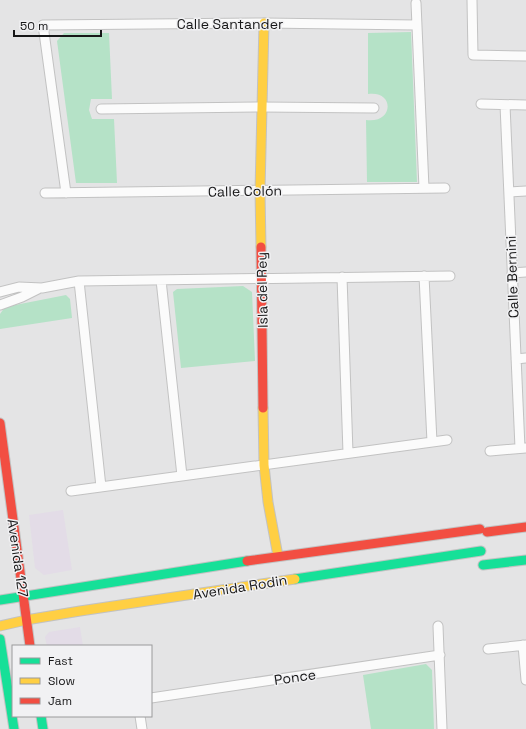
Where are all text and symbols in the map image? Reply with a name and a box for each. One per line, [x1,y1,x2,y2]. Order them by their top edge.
scale bar [14,12,101,38]
street label: Calle Santander [177,15,283,33]
text: 50 m [20,18,48,34]
street label: Calle Colón [208,181,282,201]
street label: Calle Bernini [502,235,522,319]
street label: Isla del Rey [252,252,272,328]
street label: Avenida 127 [4,518,32,598]
street label: Avenida Rodin [192,571,288,603]
legend [12,645,152,717]
text: Fast [48,653,73,669]
street label: Ponce [273,665,317,689]
text: Slow [48,673,75,689]
text: Jam [48,693,72,709]

